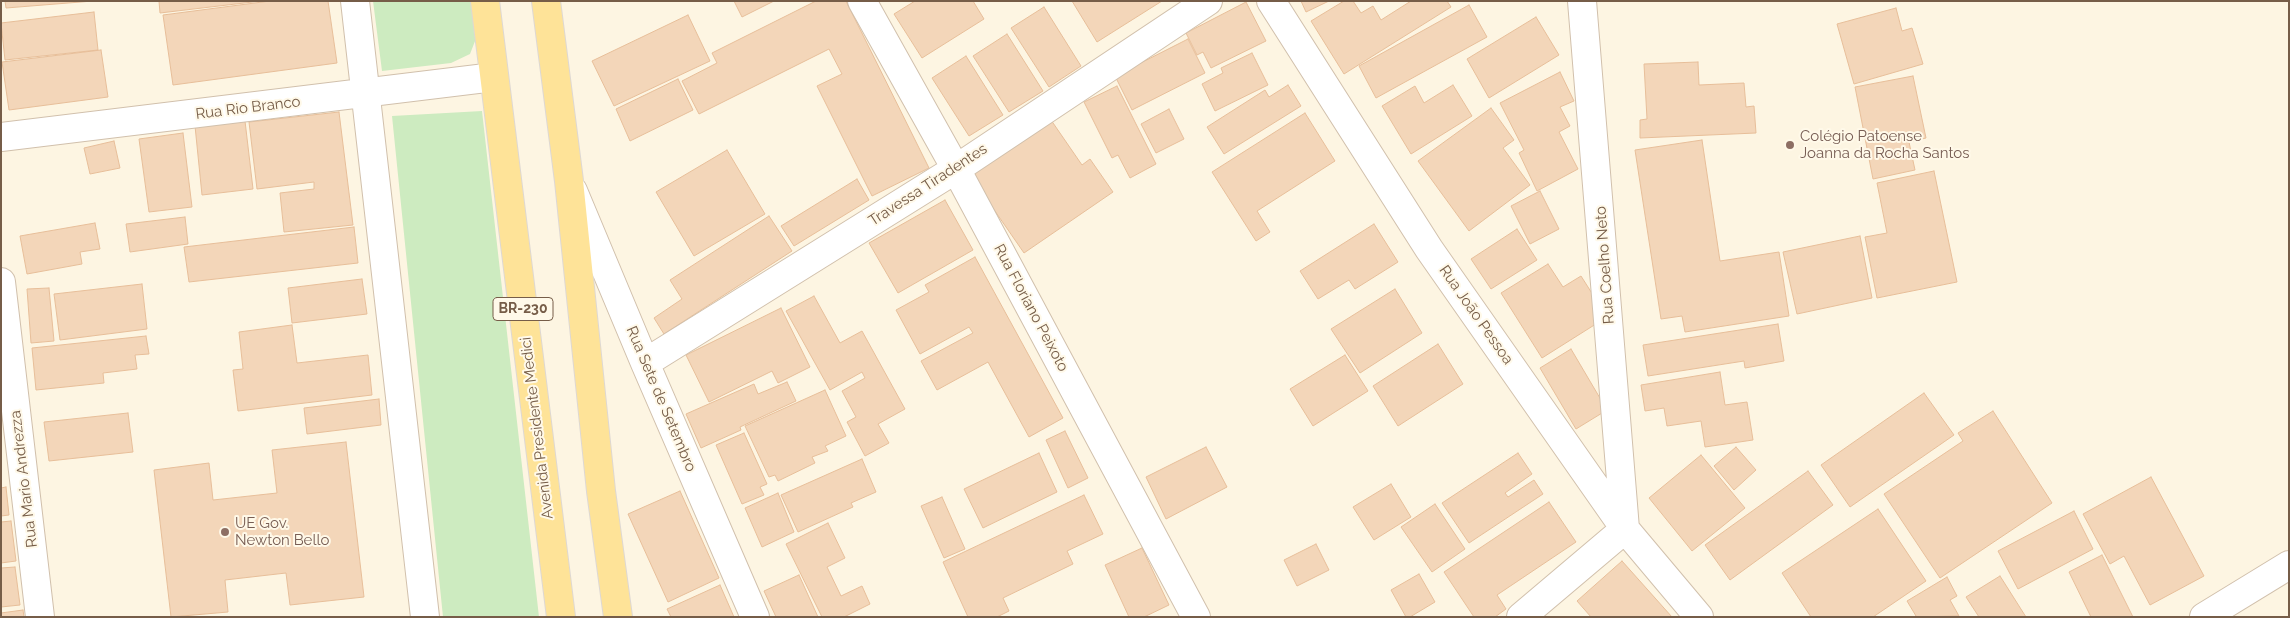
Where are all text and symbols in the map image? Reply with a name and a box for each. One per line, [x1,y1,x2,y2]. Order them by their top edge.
street label: Rua Rio Branco [195,93,301,123]
place label: Colégio Patoense Joanna da Rocha Santos [1800,127,1969,162]
marker: Colégio Patoense Joanna da Rocha Santos [1784,139,1796,151]
street label: Travessa Tiradentes [865,140,991,230]
street label: Rua Coelho Neto [1592,205,1618,325]
street label: Rua Floriano Peixoto [990,241,1072,375]
street label: Rua João Pessoa [1435,262,1517,368]
road number: BR-230 [493,298,553,320]
street label: Rua Sete de Setembro [622,323,700,475]
street label: Avenida Presidente Medici [517,336,557,520]
street label: Rua Mario Andrezza [7,409,41,549]
place label: UE Gov. Newton Bello [235,514,330,549]
marker: UE Gov. Newton Bello [219,526,231,538]

